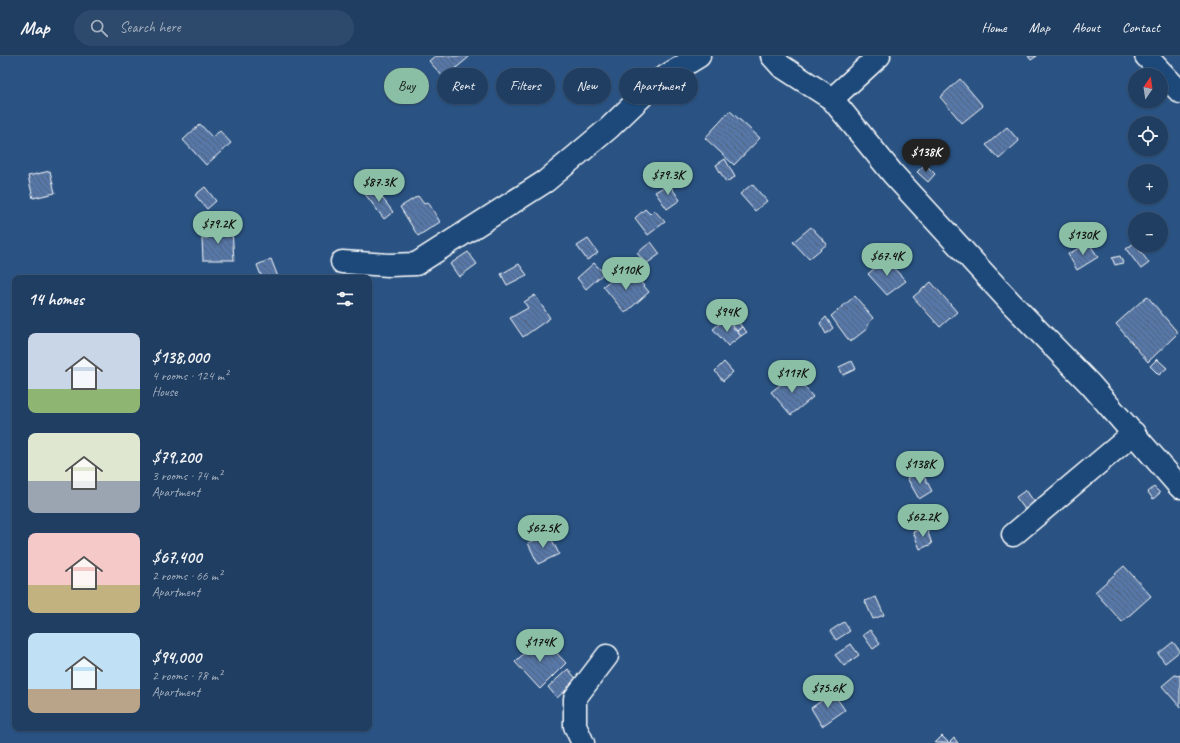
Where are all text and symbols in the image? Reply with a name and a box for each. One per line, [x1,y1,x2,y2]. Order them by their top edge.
search box [74,10,354,46]
text: Map [20,16,50,40]
icon: search [88,17,110,39]
text: Search here [120,18,181,37]
text: Home [981,19,1007,36]
text: Map [1029,19,1050,36]
text: About [1072,19,1100,36]
text: Contact [1122,19,1160,36]
chip: Buy [384,68,429,104]
chip: Rent [437,68,488,104]
chip: Filters [496,68,555,104]
chip: New [563,68,611,104]
chip: Apartment [619,68,698,104]
north arrow [1128,68,1168,108]
map controls [1128,68,1168,252]
button: locate [1128,116,1168,156]
pin: $138K [898,139,954,173]
text: $138K [911,144,941,160]
pin: $79.3K [635,162,701,196]
button: + [1128,164,1168,204]
text: $79.3K [652,167,684,183]
pin: $87.3K [346,169,412,203]
text: $87.3K [363,174,395,190]
pin: $79.2K [185,211,251,245]
button: − [1128,212,1168,252]
text: $79.2K [202,216,234,232]
pin: $130K [1055,222,1111,256]
text: $130K [1068,227,1098,243]
pin: $67.4K [854,243,920,277]
text: $67.4K [871,248,903,264]
pin: $110K [598,257,654,291]
text: $110K [611,262,641,278]
icon: filters [334,288,356,310]
text: 14 homes [28,289,84,310]
pin: $94K [703,299,751,333]
text: $94K [715,304,739,320]
text: $138,000 [152,347,209,368]
icon: home [60,349,108,397]
pin: $117K [764,360,820,394]
text: $117K [777,365,807,381]
text: 4 rooms · 124 m² [152,368,228,384]
text: House [152,384,177,400]
text: $79,200 [152,447,201,468]
icon: home [60,449,108,497]
pin: $138K [892,451,948,485]
text: $138K [905,456,935,472]
text: 3 rooms · 74 m² [152,468,222,484]
text: Apartment [152,484,200,500]
pin: $62.2K [890,504,956,538]
text: $62.2K [907,509,939,525]
pin: $62.5K [510,515,576,549]
text: $62.5K [527,520,559,536]
text: $67,400 [152,547,202,568]
icon: home [60,549,108,597]
text: 2 rooms · 66 m² [152,568,222,584]
text: Apartment [152,584,200,600]
pin: $174K [512,629,568,663]
text: $174K [525,634,555,650]
text: $94,000 [152,647,201,668]
icon: home [60,649,108,697]
text: 2 rooms · 78 m² [152,668,222,684]
pin: $75.6K [795,675,861,709]
text: $75.6K [812,680,844,696]
text: Apartment [152,684,200,700]

